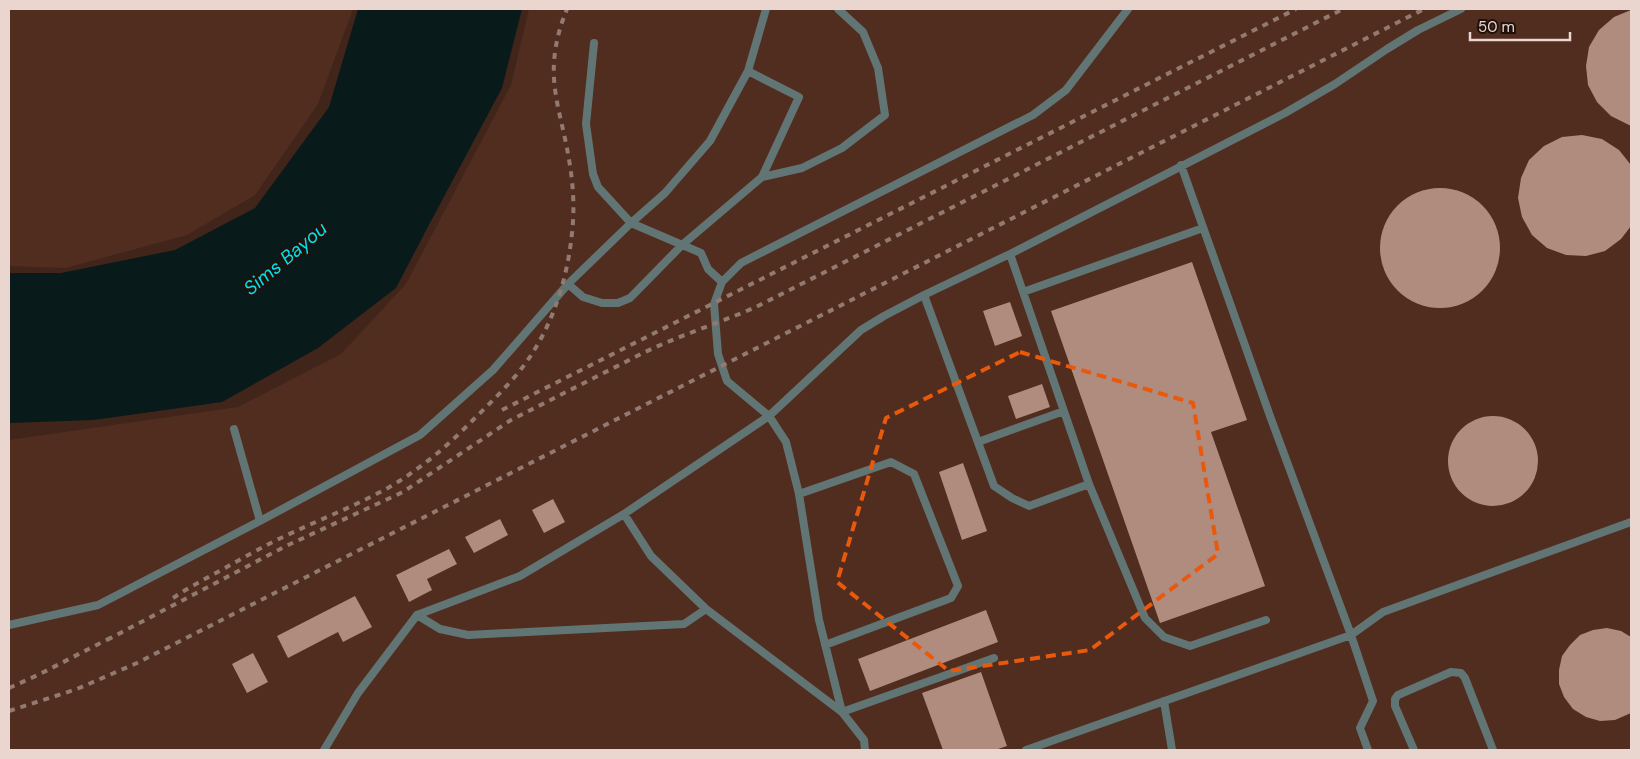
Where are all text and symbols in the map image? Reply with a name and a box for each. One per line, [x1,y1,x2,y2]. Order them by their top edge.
scale bar [1470,10,1570,42]
text: 50 m [1478,17,1515,37]
water label: Sims Bayou [238,216,332,301]

